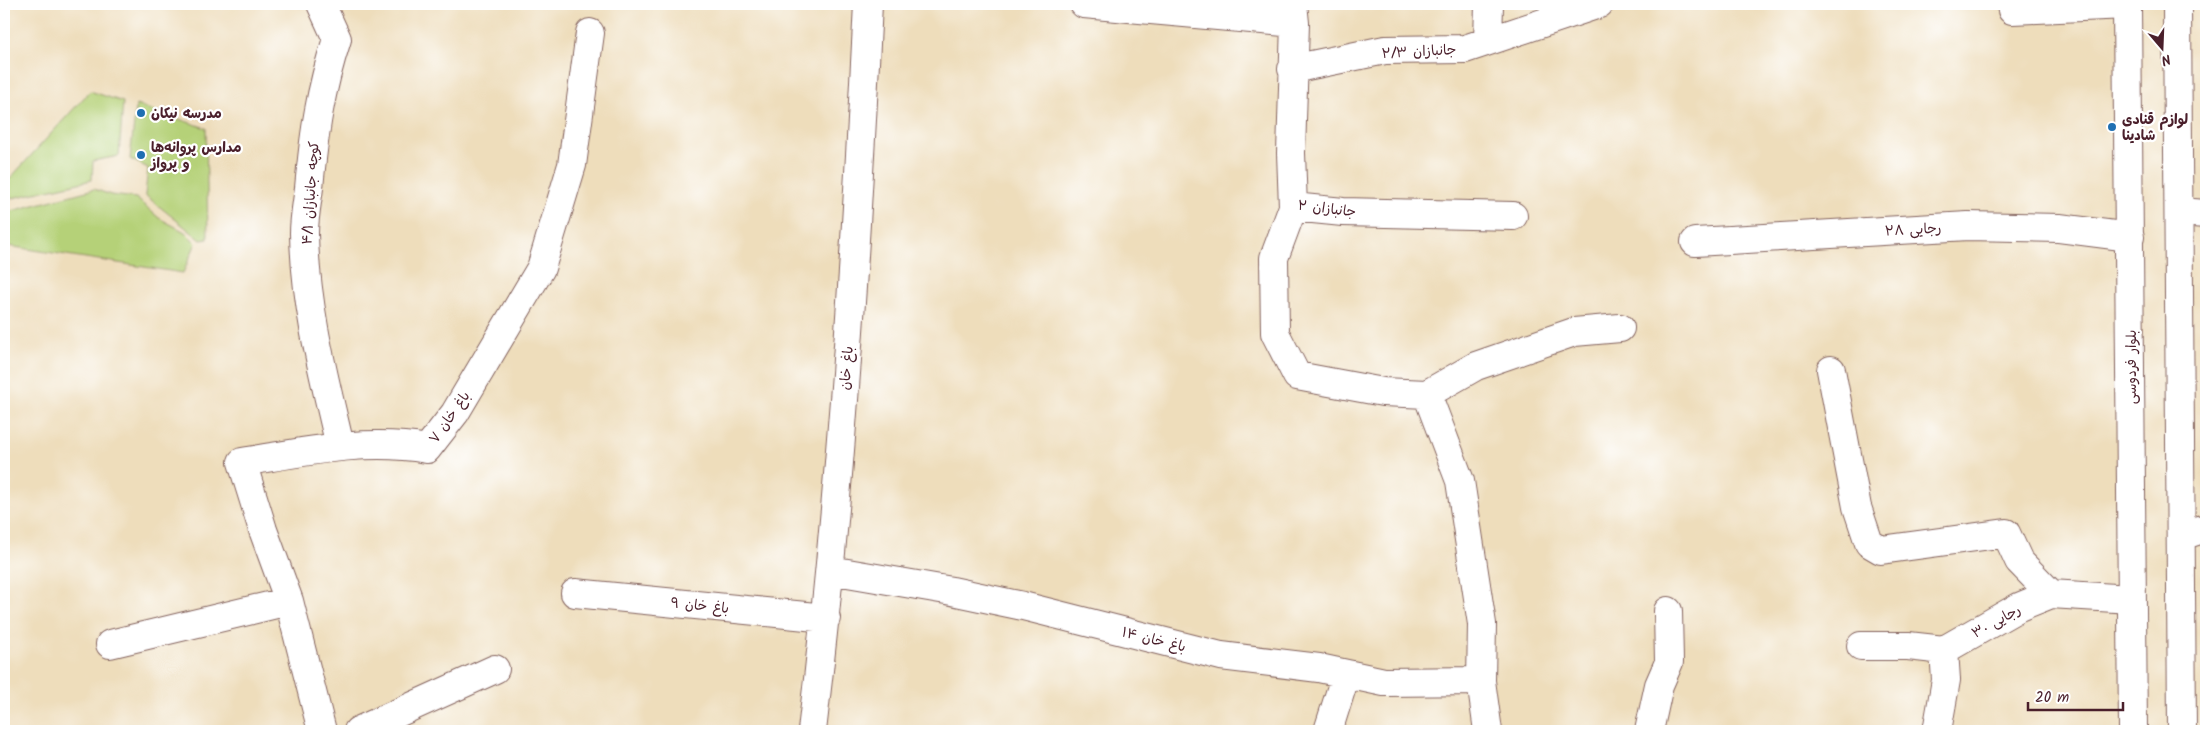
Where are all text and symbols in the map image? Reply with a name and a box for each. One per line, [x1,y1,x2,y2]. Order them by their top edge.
north arrow [2138,22,2188,72]
street label: جانبازان ۲/۳ [1381,39,1457,65]
text: N [2158,48,2174,71]
place label: مدرسه نیکان [151,103,222,125]
marker: مدرسه نیکان [135,107,147,119]
place label: لوازم قنادی شادینا [2122,109,2188,147]
marker: لوازم قنادی شادینا [2106,121,2118,133]
place label: مدارس پروانه‌ها و پرواز [149,137,241,175]
street label: کوچه جانبازان ۴/۱ [296,141,326,246]
marker: مدارس پروانه‌ها و پرواز [135,149,147,161]
street label: جانبازان ۲ [1296,195,1357,223]
street label: رجایی ۲۸ [1884,218,1942,242]
street label: بلوار فردوسی [2121,330,2143,404]
street label: باغ خان [834,345,860,391]
street label: باغ خان ۷ [424,387,476,448]
street label: باغ خان ۹ [670,592,730,620]
street label: رجایی ۳۰ [1968,599,2025,644]
street label: باغ خان ۱۴ [1119,621,1188,659]
scale bar [2028,680,2122,712]
text: 20 m [2035,686,2069,710]

